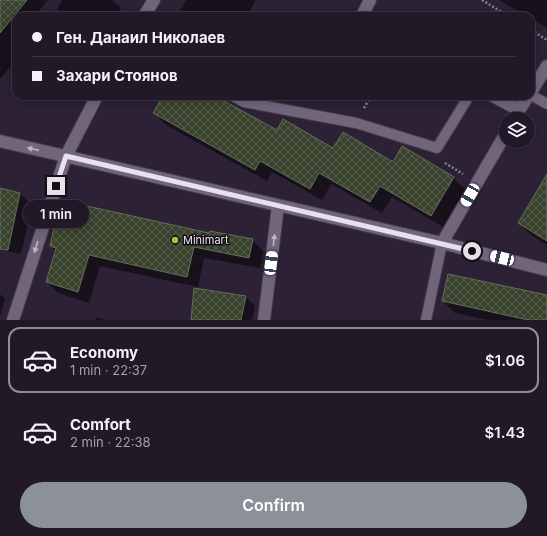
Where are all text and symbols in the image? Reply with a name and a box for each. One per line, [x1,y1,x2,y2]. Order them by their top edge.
text: Ген. Данаил Николаев [56,28,225,47]
text: Захари Стоянов [56,66,178,85]
map controls [499,112,535,148]
button: layers [499,112,535,148]
one-way arrow [27,145,39,151]
route end [47,177,65,195]
car [459,182,481,208]
callout: 1 min [23,200,89,228]
text: 1 min [40,206,72,222]
place label: Minimart [183,233,229,247]
one-way arrow [271,234,277,246]
marker: Minimart [170,235,180,245]
one-way arrow [33,241,39,253]
route start [463,242,481,260]
car [489,249,515,267]
car [264,250,278,276]
icon: car [22,342,58,378]
text: Economy [70,343,138,362]
text: $1.06 [485,351,525,370]
text: 1 min · 22:37 [70,362,147,378]
icon: car [22,414,58,450]
text: Comfort [70,415,131,434]
text: $1.43 [485,423,525,442]
text: 2 min · 22:38 [70,434,151,450]
button: Confirm [20,482,527,528]

